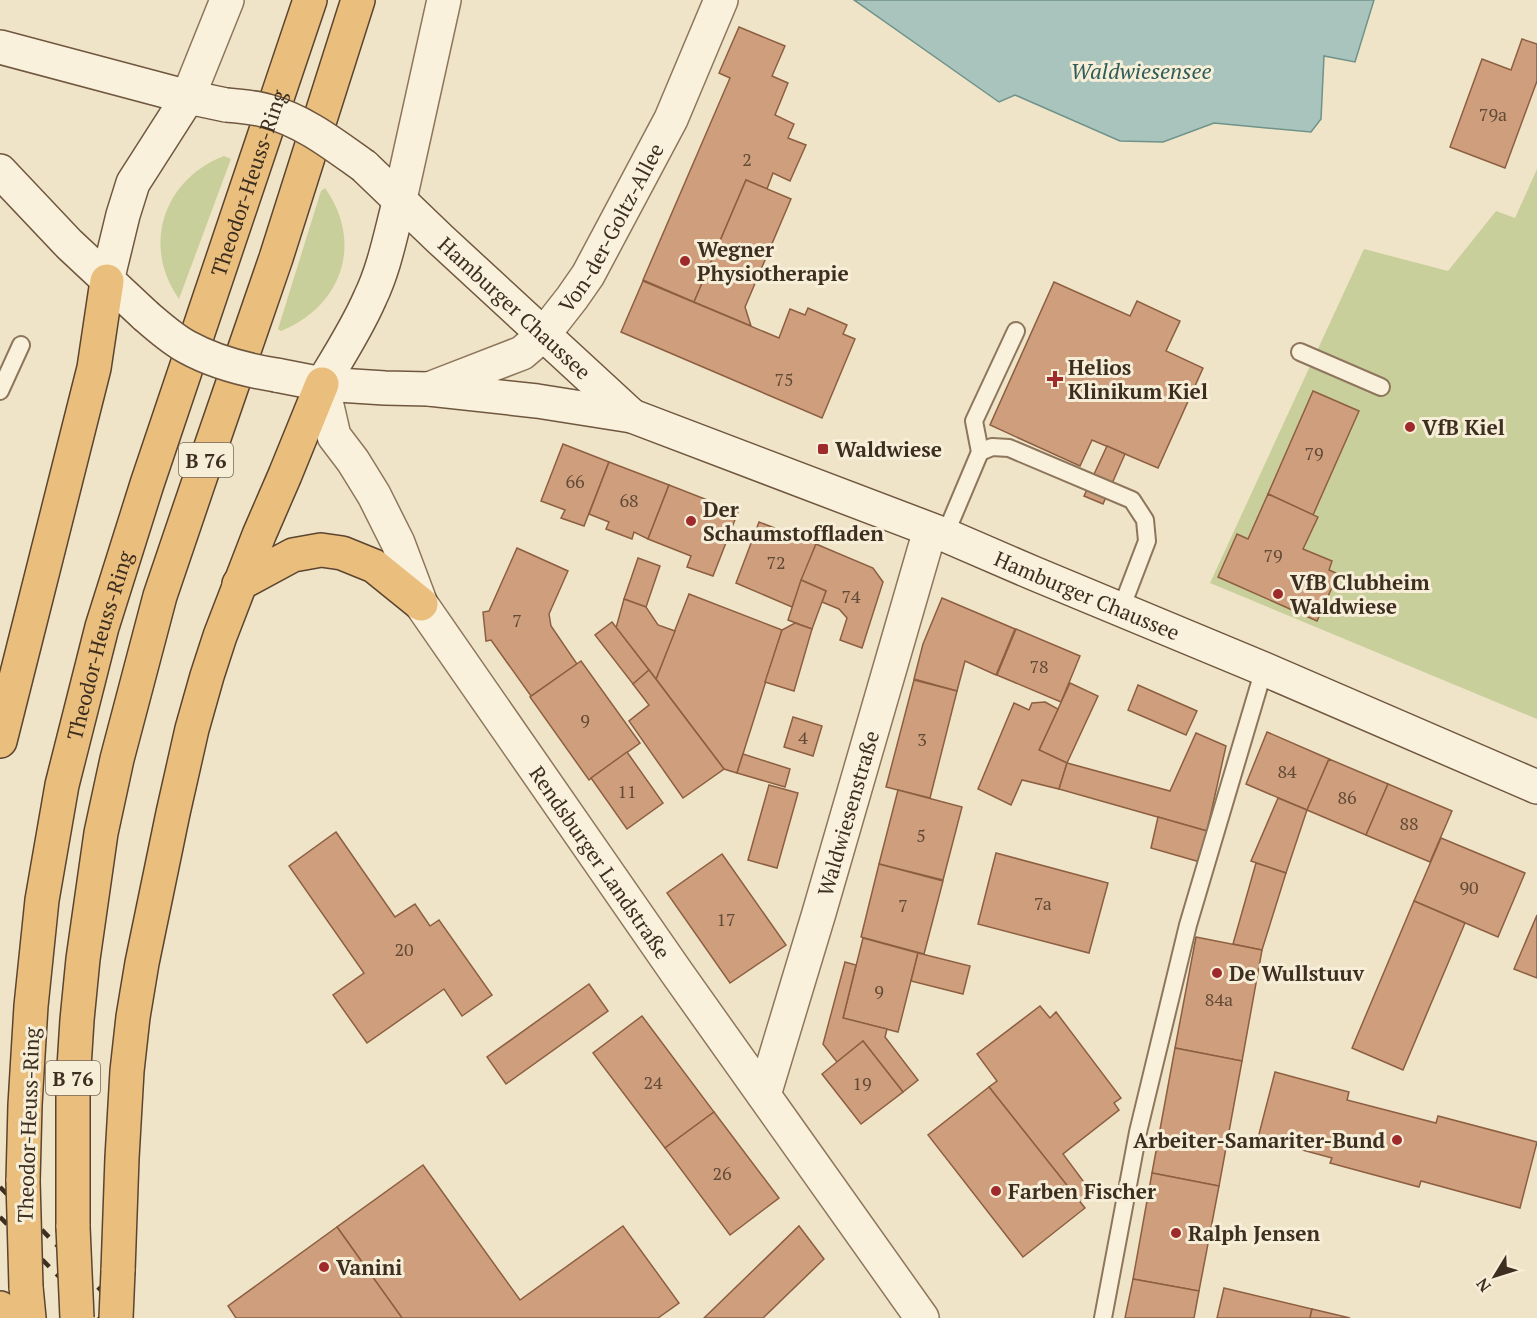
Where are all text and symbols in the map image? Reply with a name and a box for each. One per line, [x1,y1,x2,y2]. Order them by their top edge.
water label: Waldwiesensee [1071,56,1211,85]
street label: Theodor-Heuss-Ring [204,85,293,280]
house number: 79a [1479,102,1507,126]
street label: Von-der-Goltz-Allee [552,138,670,318]
house number: 2 [742,147,752,171]
street label: Hamburger Chaussee [432,230,597,385]
place label: Wegner Physiotherapie [697,235,849,287]
marker: Wegner Physiotherapie [678,254,692,268]
place label: Helios Klinikum Kiel [1068,353,1208,405]
house number: 75 [774,367,794,391]
marker: Helios Klinikum Kiel [1046,370,1064,388]
place label: VfB Kiel [1422,413,1505,441]
marker: VfB Kiel [1403,420,1417,434]
place label: Waldwiese [835,435,942,463]
house number: 79 [1304,441,1324,465]
marker: Waldwiese [816,442,830,456]
road number: B 76 [179,443,233,477]
house number: 66 [565,469,585,493]
house number: 68 [619,488,639,512]
place label: Der Schaumstoffladen [703,495,884,547]
marker: Der Schaumstoffladen [684,514,698,528]
house number: 79 [1263,543,1283,567]
street label: Hamburger Chaussee [990,544,1184,646]
street label: Theodor-Heuss-Ring [60,546,139,743]
house number: 72 [766,550,786,574]
place label: VfB Clubheim Waldwiese [1290,568,1430,620]
house number: 74 [841,584,861,608]
marker: VfB Clubheim Waldwiese [1271,587,1285,601]
house number: 7 [512,608,522,632]
house number: 78 [1029,654,1049,678]
house number: 9 [580,708,590,732]
house number: 4 [798,725,808,749]
street label: Waldwiesenstraße [811,727,885,899]
house number: 3 [917,727,927,751]
house number: 84 [1277,759,1297,783]
street label: Rendsburger Landstraße [523,760,677,964]
house number: 11 [617,779,637,803]
house number: 86 [1337,785,1357,809]
house number: 88 [1399,811,1419,835]
house number: 5 [916,823,926,847]
house number: 90 [1459,875,1479,899]
house number: 7a [1034,891,1052,915]
house number: 7 [898,893,908,917]
house number: 17 [716,907,736,931]
house number: 20 [394,937,414,961]
place label: De Wullstuuv [1229,959,1365,987]
marker: De Wullstuuv [1210,966,1224,980]
house number: 9 [874,979,884,1003]
house number: 84a [1205,987,1233,1011]
street label: Theodor-Heuss-Ring [11,1026,45,1223]
road number: B 76 [46,1061,100,1095]
house number: 24 [643,1070,663,1094]
house number: 19 [852,1071,872,1095]
place label: Arbeiter-Samariter-Bund [1133,1126,1385,1154]
marker: Arbeiter-Samariter-Bund [1390,1133,1404,1147]
house number: 26 [712,1161,732,1185]
place label: Farben Fischer [1008,1177,1156,1205]
marker: Farben Fischer [989,1184,1003,1198]
place label: Ralph Jensen [1188,1219,1320,1247]
marker: Ralph Jensen [1169,1226,1183,1240]
north arrow [1465,1246,1525,1306]
place label: Vanini [336,1253,402,1281]
marker: Vanini [317,1260,331,1274]
text: N [1471,1274,1496,1297]

